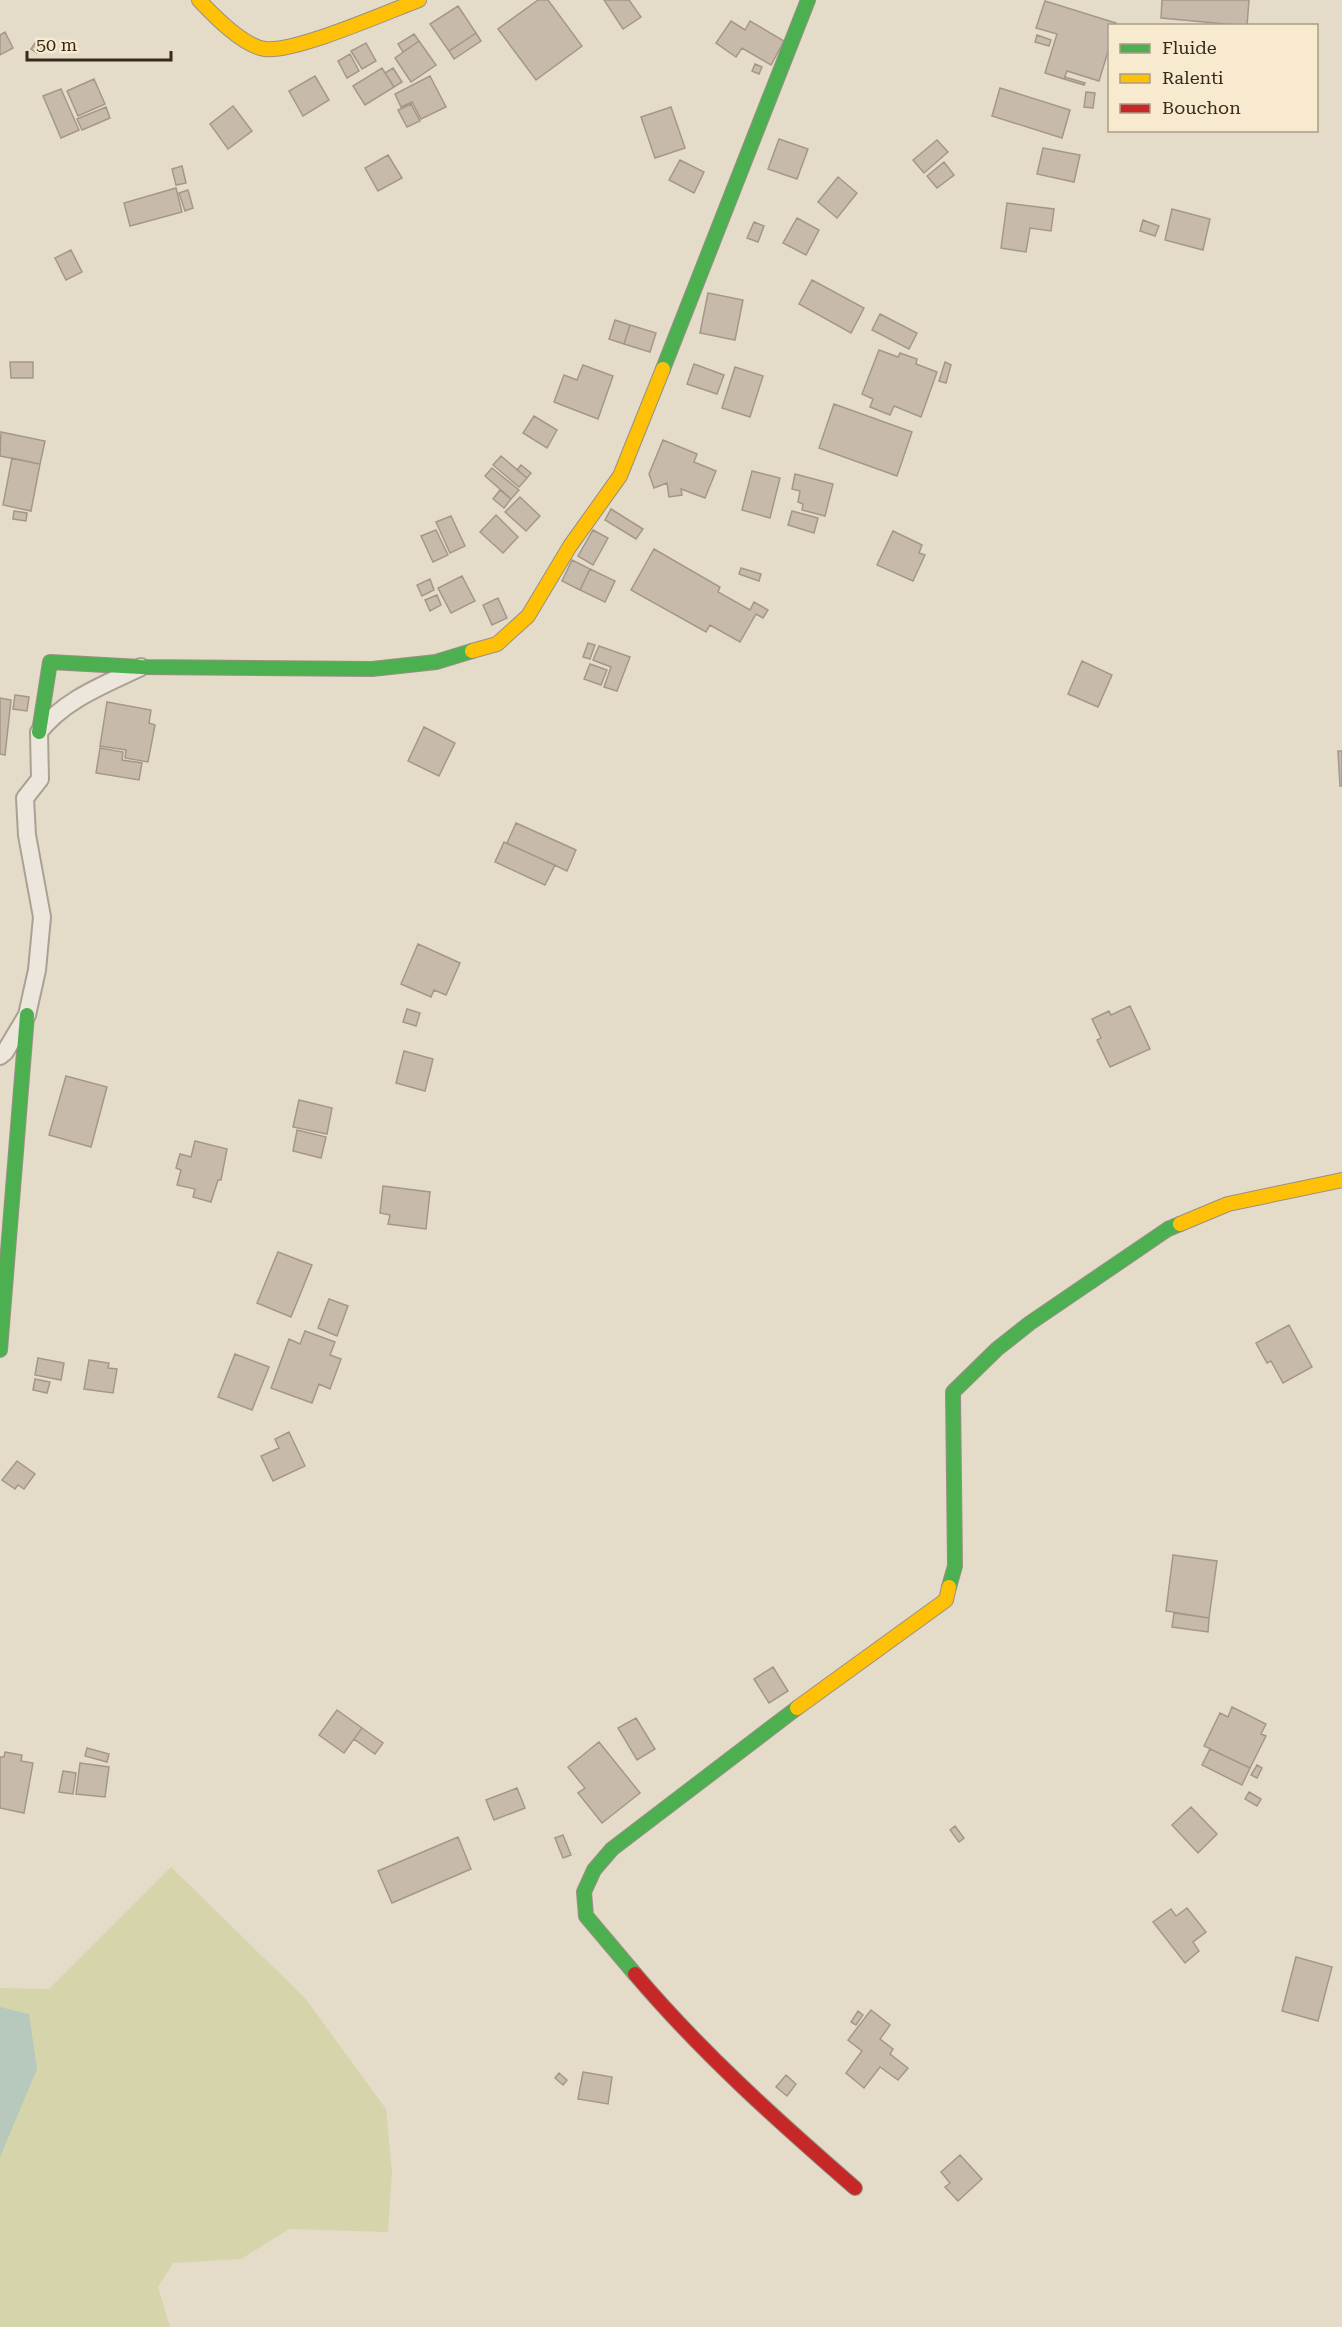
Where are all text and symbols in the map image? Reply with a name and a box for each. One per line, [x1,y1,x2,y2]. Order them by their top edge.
scale bar [27,24,171,62]
legend [1108,24,1318,132]
text: 50 m [36,34,77,55]
text: Fluide [1162,37,1217,58]
text: Ralenti [1162,67,1224,88]
text: Bouchon [1162,97,1241,118]

